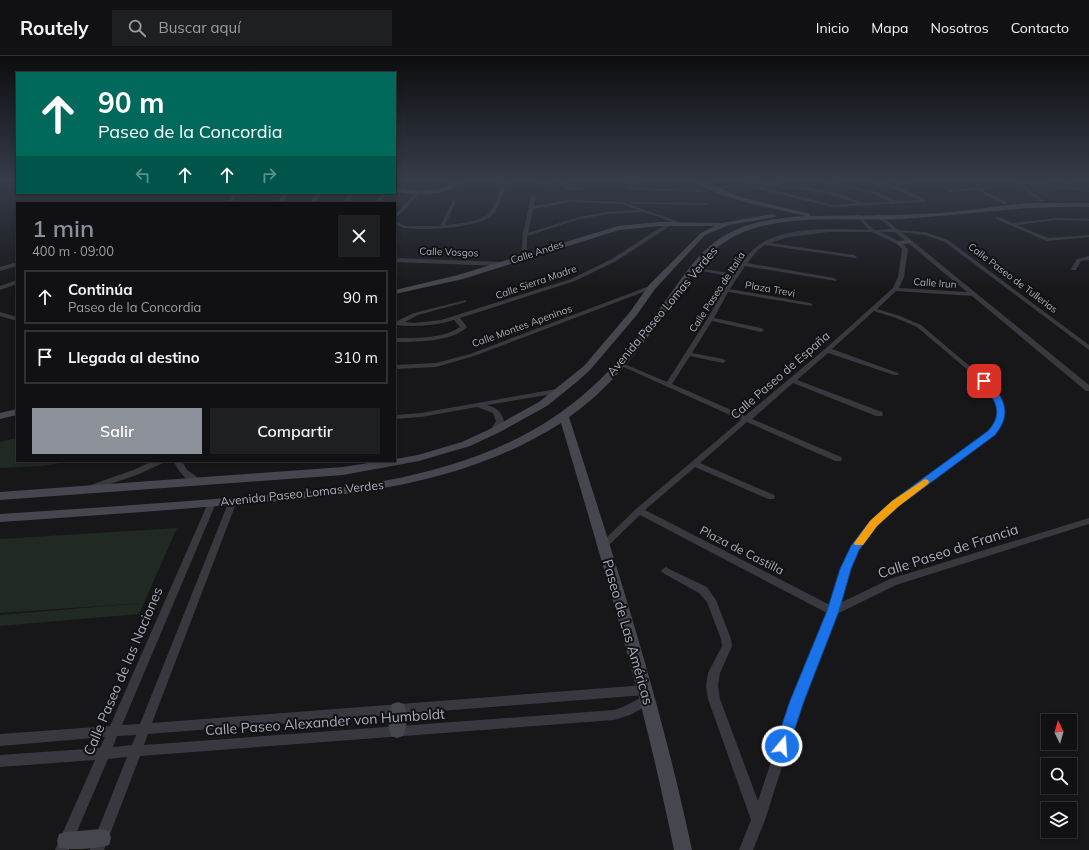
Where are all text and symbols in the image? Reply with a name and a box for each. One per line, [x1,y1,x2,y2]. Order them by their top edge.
search box [112,10,392,46]
text: Routely [20,16,88,40]
icon: search [126,17,148,39]
text: Buscar aquí [158,18,241,37]
text: Inicio [816,19,849,37]
text: Mapa [871,19,909,37]
text: Nosotros [931,19,989,37]
text: Contacto [1011,19,1069,37]
text: 90 m [98,85,164,120]
icon: ahead [32,88,84,140]
text: Paseo de la Concordia [98,120,283,143]
icon: left [132,164,154,186]
icon: ahead [174,164,196,186]
icon: ahead [216,164,238,186]
icon: right [258,164,280,186]
text: 1 min [32,213,94,243]
button: close [338,215,380,257]
street label: Calle Andes [509,237,565,267]
street label: Calle Paseo de Tullerias [966,240,1060,316]
text: 400 m · 09:00 [32,243,114,259]
street label: Avenida Paseo Lomas Verdes [603,243,721,379]
street label: Calle Vosgos [419,244,479,260]
street label: Calle Paseo de Italia [686,249,748,335]
street label: Calle Sierra Madre [494,262,578,302]
street label: Calle Irun [913,275,957,291]
street label: Plaza Trevi [744,278,796,300]
text: Continúa [68,280,133,299]
icon: ahead [34,286,56,308]
text: 90 m [343,288,378,307]
text: Paseo de la Concordia [68,299,201,315]
street label: Calle Montes Apeninos [470,302,574,350]
street label: Calle Paseo de España [727,328,833,422]
icon: arrive [34,346,56,368]
text: Llegada al destino [68,348,200,367]
text: 310 m [334,348,378,367]
pin [967,364,1001,398]
icon: arrive [973,370,995,392]
button: Salir [32,408,202,454]
button: Compartir [210,408,380,454]
street label: Avenida Paseo Lomas Verdes [220,477,384,509]
street label: Calle Paseo de Francia [875,520,1021,582]
street label: Plaza de Castilla [697,522,787,578]
street label: Paseo de Las Américas [599,557,657,707]
street label: Calle Paseo de las Naciones [79,584,167,758]
street label: Calle Paseo Alexander von Humboldt [204,705,446,739]
north arrow [1041,714,1077,750]
map controls [1041,714,1077,838]
position arrow [761,725,803,767]
button: search [1041,758,1077,794]
button: layers [1041,802,1077,838]

